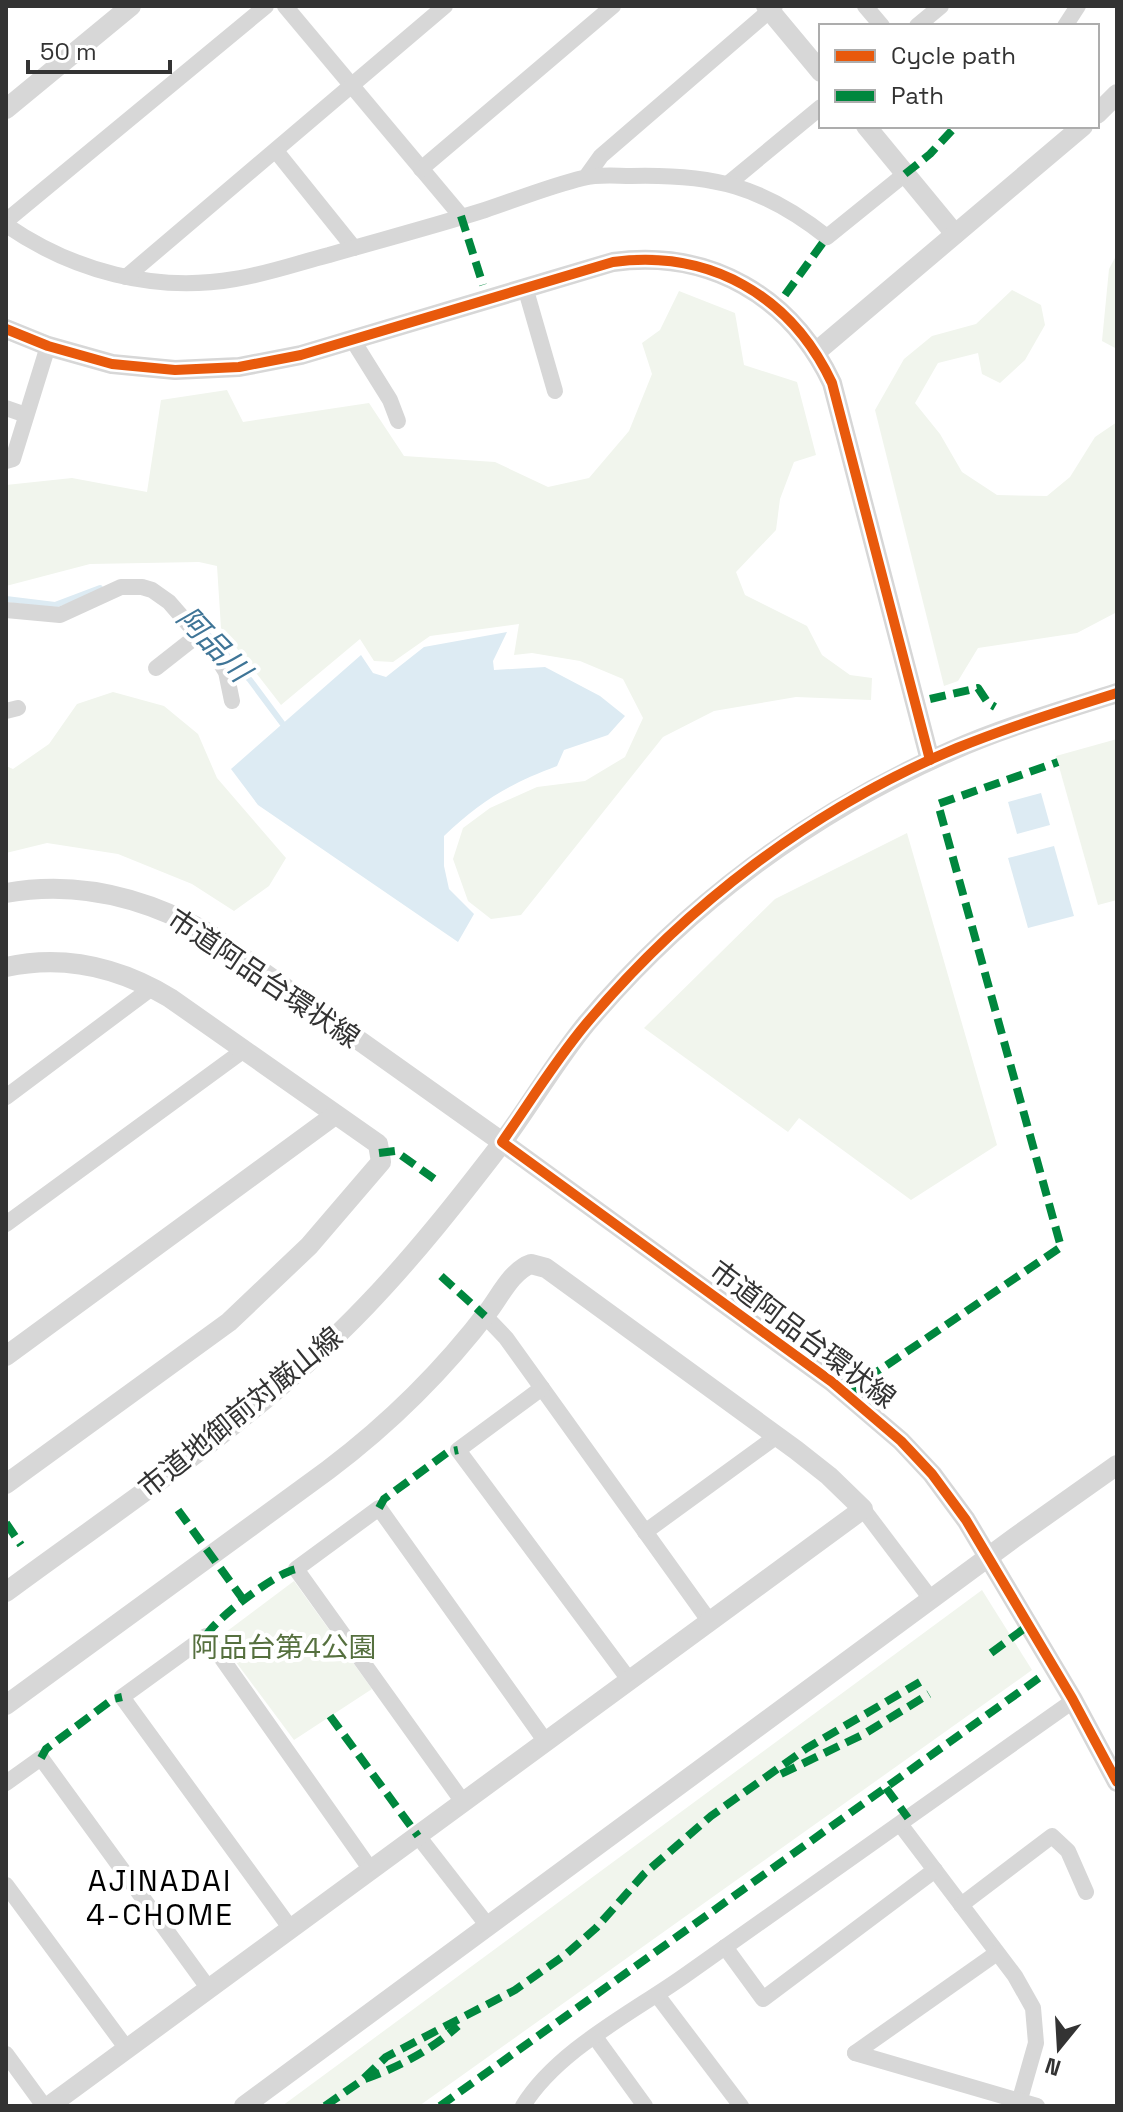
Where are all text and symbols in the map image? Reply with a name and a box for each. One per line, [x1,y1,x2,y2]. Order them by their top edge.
scale bar [28,24,170,74]
legend [819,24,1099,128]
text: 50 m [40,36,97,67]
text: Cycle path [891,40,1016,71]
text: Path [891,80,944,111]
water label: 阿品川 [169,598,261,692]
street label: 市道阿品台環状線 [161,900,367,1056]
street label: 市道阿品台環状線 [703,1252,903,1416]
street label: 市道地御前対厳山線 [131,1319,349,1505]
park label: 阿品台第4公園 [191,1629,377,1665]
district label: AJINADAI 4-CHOME [86,1861,234,1934]
north arrow [1019,2008,1099,2088]
text: N [1041,2051,1064,2083]

